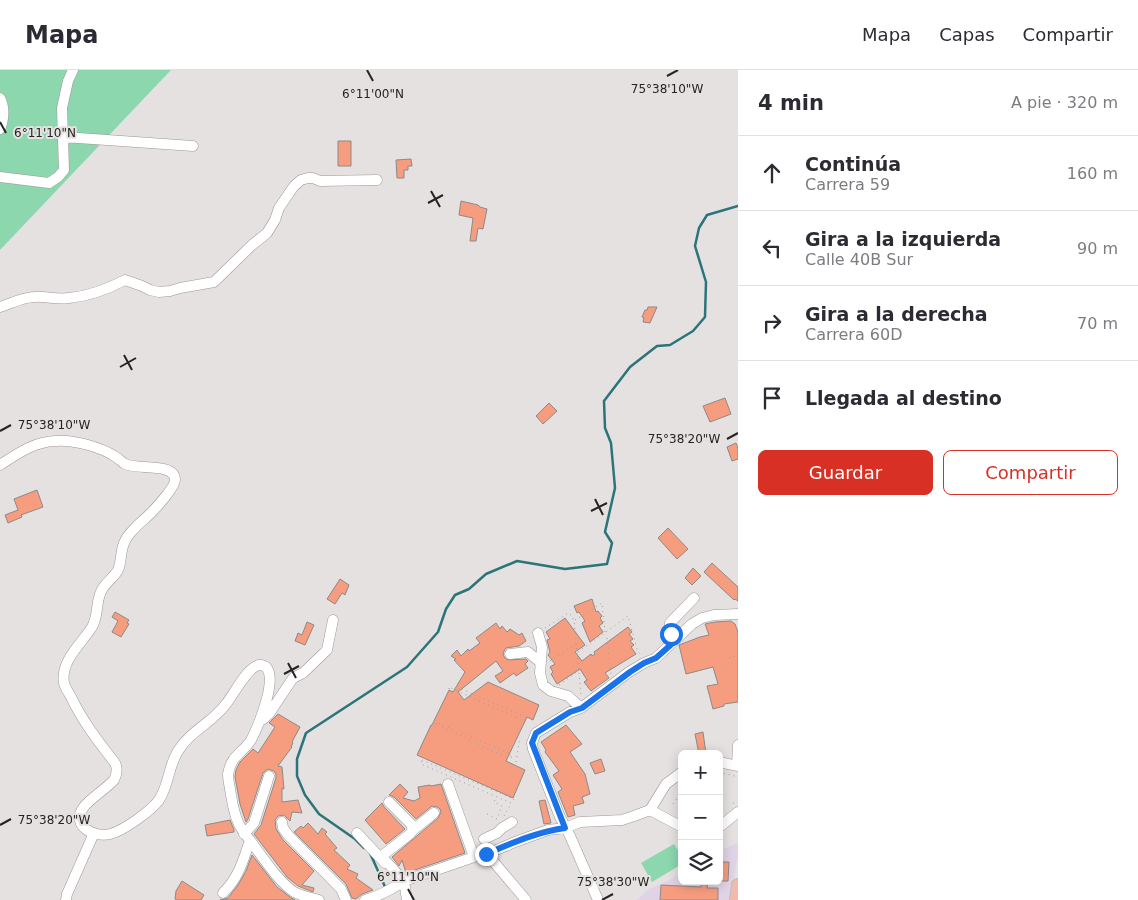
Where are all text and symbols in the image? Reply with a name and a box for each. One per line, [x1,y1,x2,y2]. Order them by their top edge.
text: Mapa [25,21,98,49]
text: Mapa [862,24,911,45]
text: Capas [939,24,995,45]
text: Compartir [1023,24,1113,45]
text: 75°38'10"W [631,82,703,96]
text: 6°11'00"N [342,87,404,101]
text: 4 min [758,91,824,115]
text: A pie · 320 m [1011,93,1118,112]
text: 6°11'10"N [14,126,76,140]
text: Continúa [805,153,901,175]
icon: ahead [758,159,786,187]
text: 160 m [1067,164,1118,183]
text: Carrera 59 [805,175,890,194]
text: Gira a la izquierda [805,228,1001,250]
icon: left [758,234,786,262]
text: 90 m [1077,239,1118,258]
text: Calle 40B Sur [805,250,913,269]
text: Gira a la derecha [805,303,988,325]
icon: right [758,309,786,337]
text: 70 m [1077,314,1118,333]
text: Carrera 60D [805,325,903,344]
icon: arrive [758,384,786,412]
text: Llegada al destino [805,387,1002,409]
text: 75°38'10"W [18,418,90,432]
text: 75°38'20"W [648,432,720,446]
button: Guardar [758,450,933,495]
button: Compartir [943,450,1118,495]
route start [660,623,683,646]
map controls [678,750,723,885]
button: + [678,750,723,795]
button: − [678,795,723,840]
text: 75°38'20"W [18,813,90,827]
button: layers [678,840,723,885]
route end [475,843,498,866]
text: 6°11'10"N [377,870,439,884]
text: 75°38'30"W [577,875,649,889]

